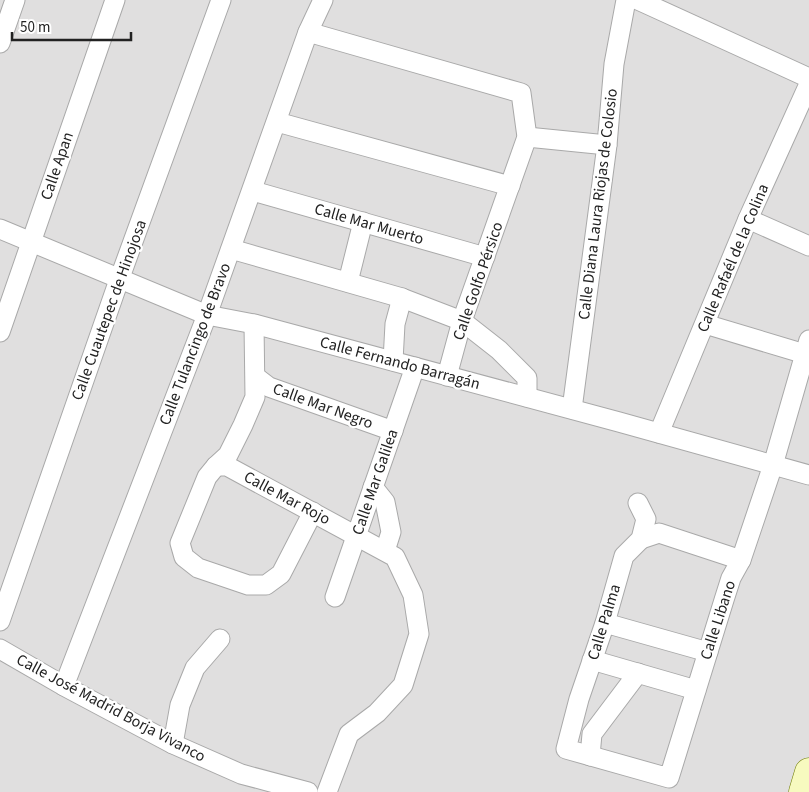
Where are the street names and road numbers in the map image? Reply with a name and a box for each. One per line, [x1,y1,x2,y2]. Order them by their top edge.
street label: Calle Diana Laura Riojas de Colosio [573,87,623,321]
street label: Calle Apan [35,129,79,203]
street label: Calle Rafaél de la Colina [692,180,774,336]
street label: Calle Mar Muerto [312,198,426,250]
street label: Calle Cuautepec de Hinojosa [66,217,152,403]
street label: Calle Golfo Pérsico [447,219,509,343]
street label: Calle Tulancingo de Bravo [154,260,236,428]
street label: Calle Fernando Barragán [318,331,482,395]
street label: Calle Mar Negro [270,378,376,434]
street label: Calle Mar Galilea [347,426,403,538]
street label: Calle Mar Rojo [240,466,334,530]
street label: Calle Libano [695,577,741,663]
street label: Calle Palma [582,581,626,663]
street label: Calle José Madrid Borja Vivanco [13,649,209,767]

